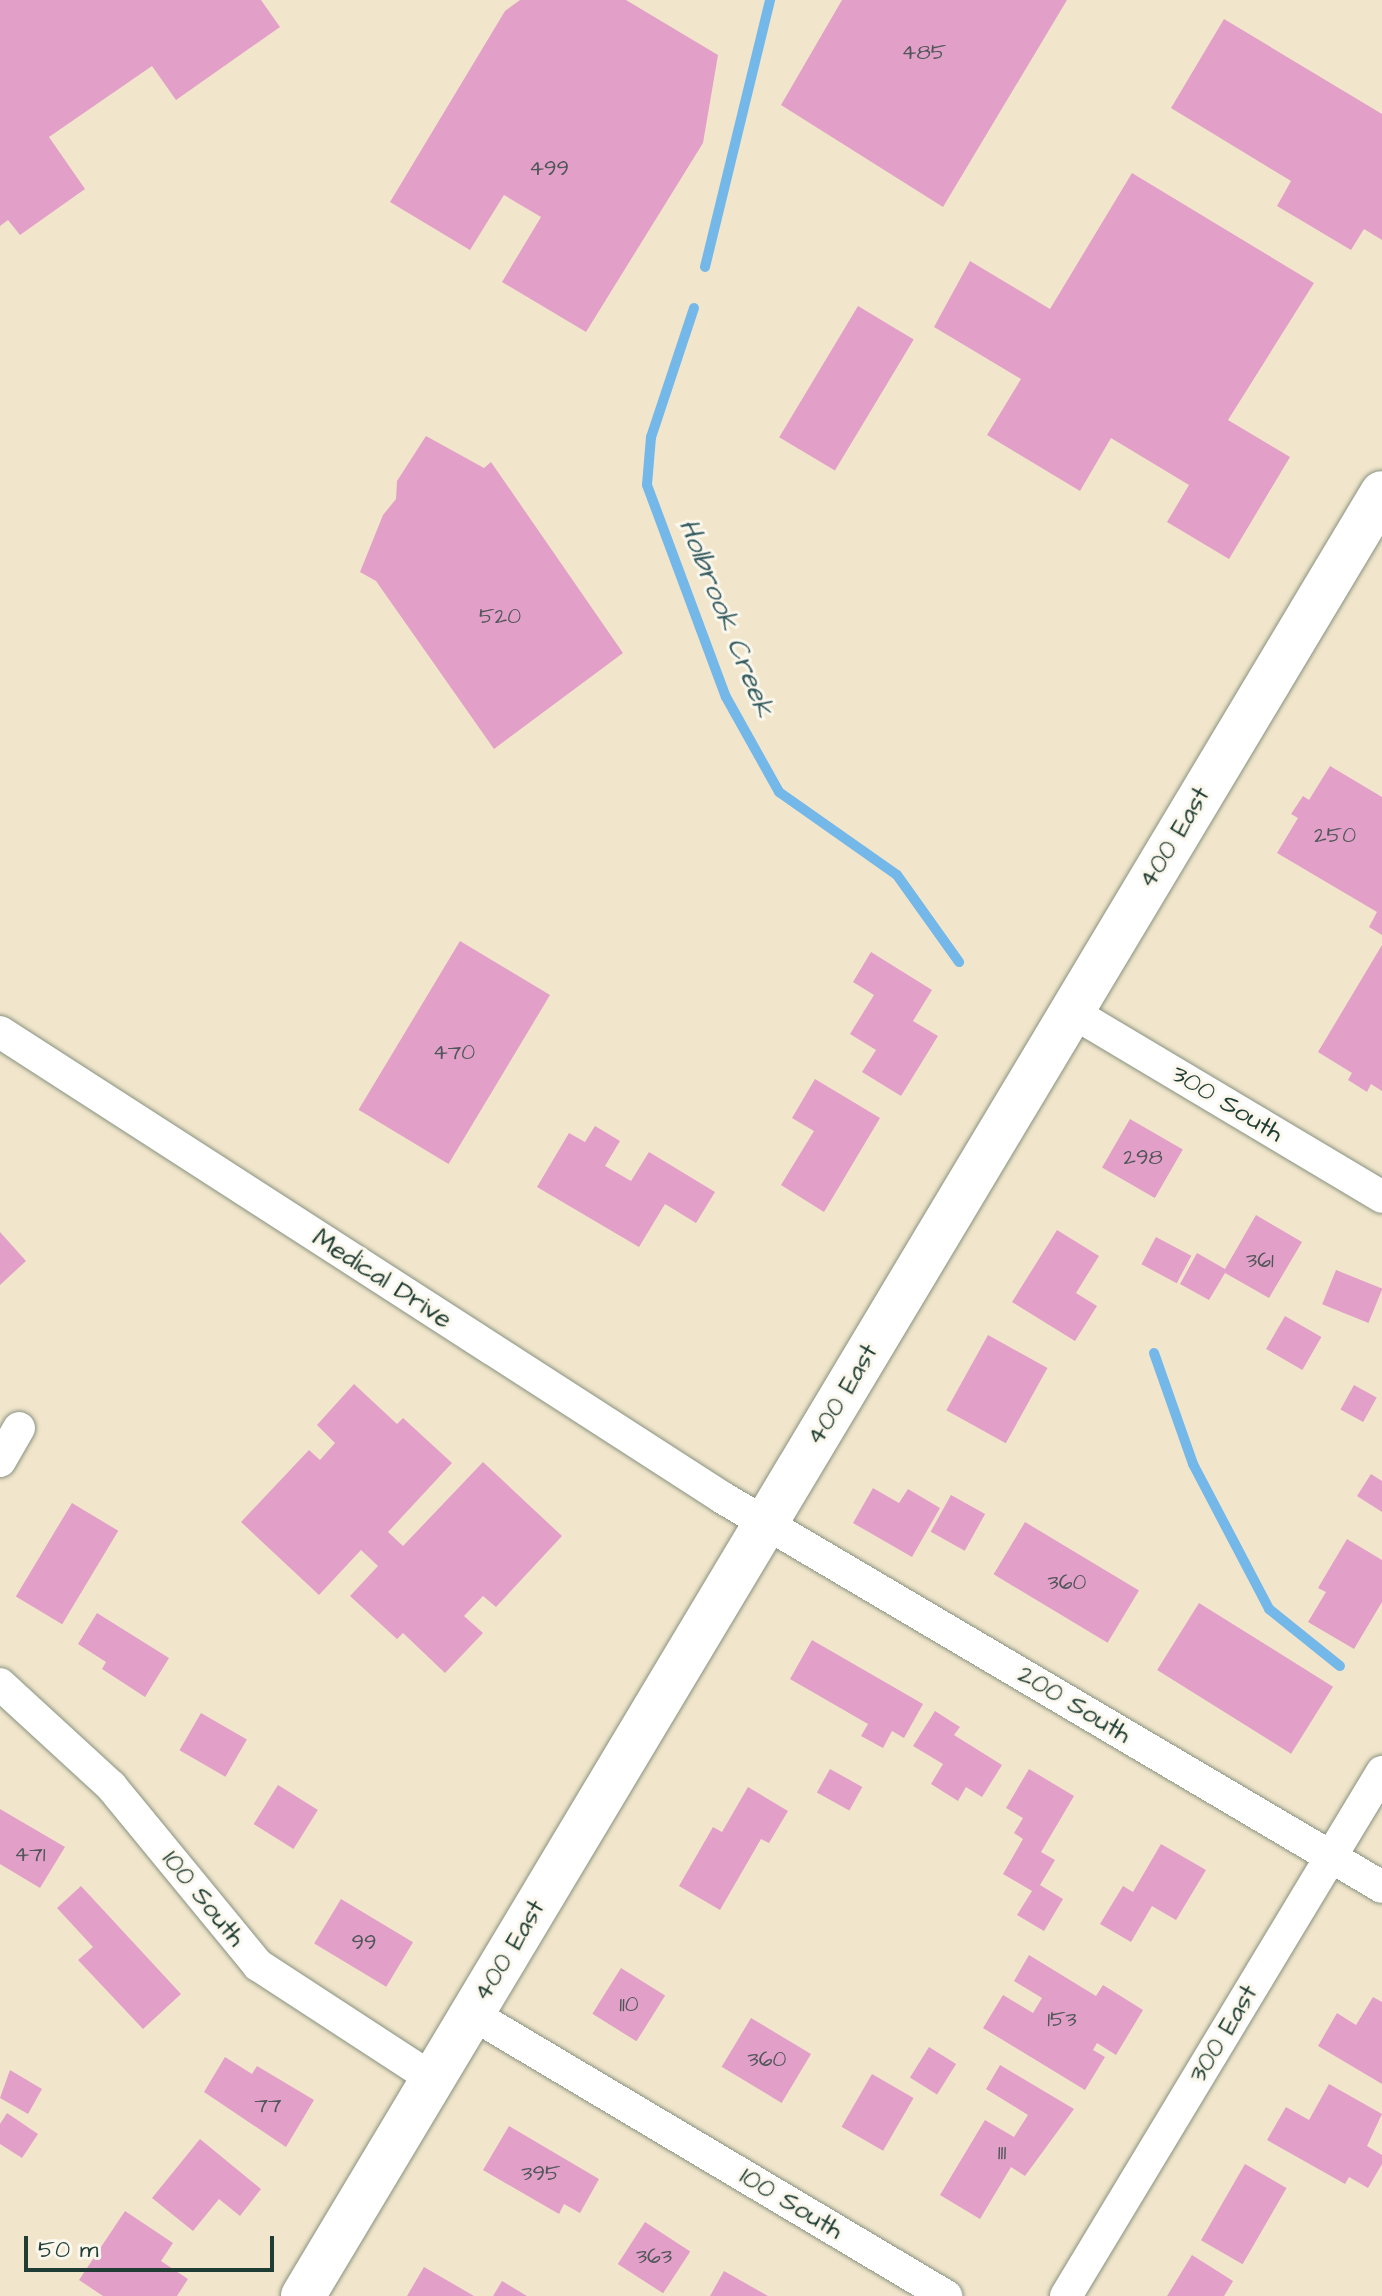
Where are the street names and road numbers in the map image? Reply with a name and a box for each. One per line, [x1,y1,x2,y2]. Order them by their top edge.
street label: 400 East [1133,781,1217,895]
street label: 300 South [1166,1059,1288,1149]
street label: Medical Drive [307,1222,457,1336]
street label: 400 East [801,1338,885,1452]
street label: 200 South [1012,1659,1136,1751]
street label: 100 South [155,1845,251,1953]
street label: 400 East [468,1894,552,2008]
street label: 300 East [1183,1979,1265,2089]
street label: 100 South [734,2161,848,2247]

